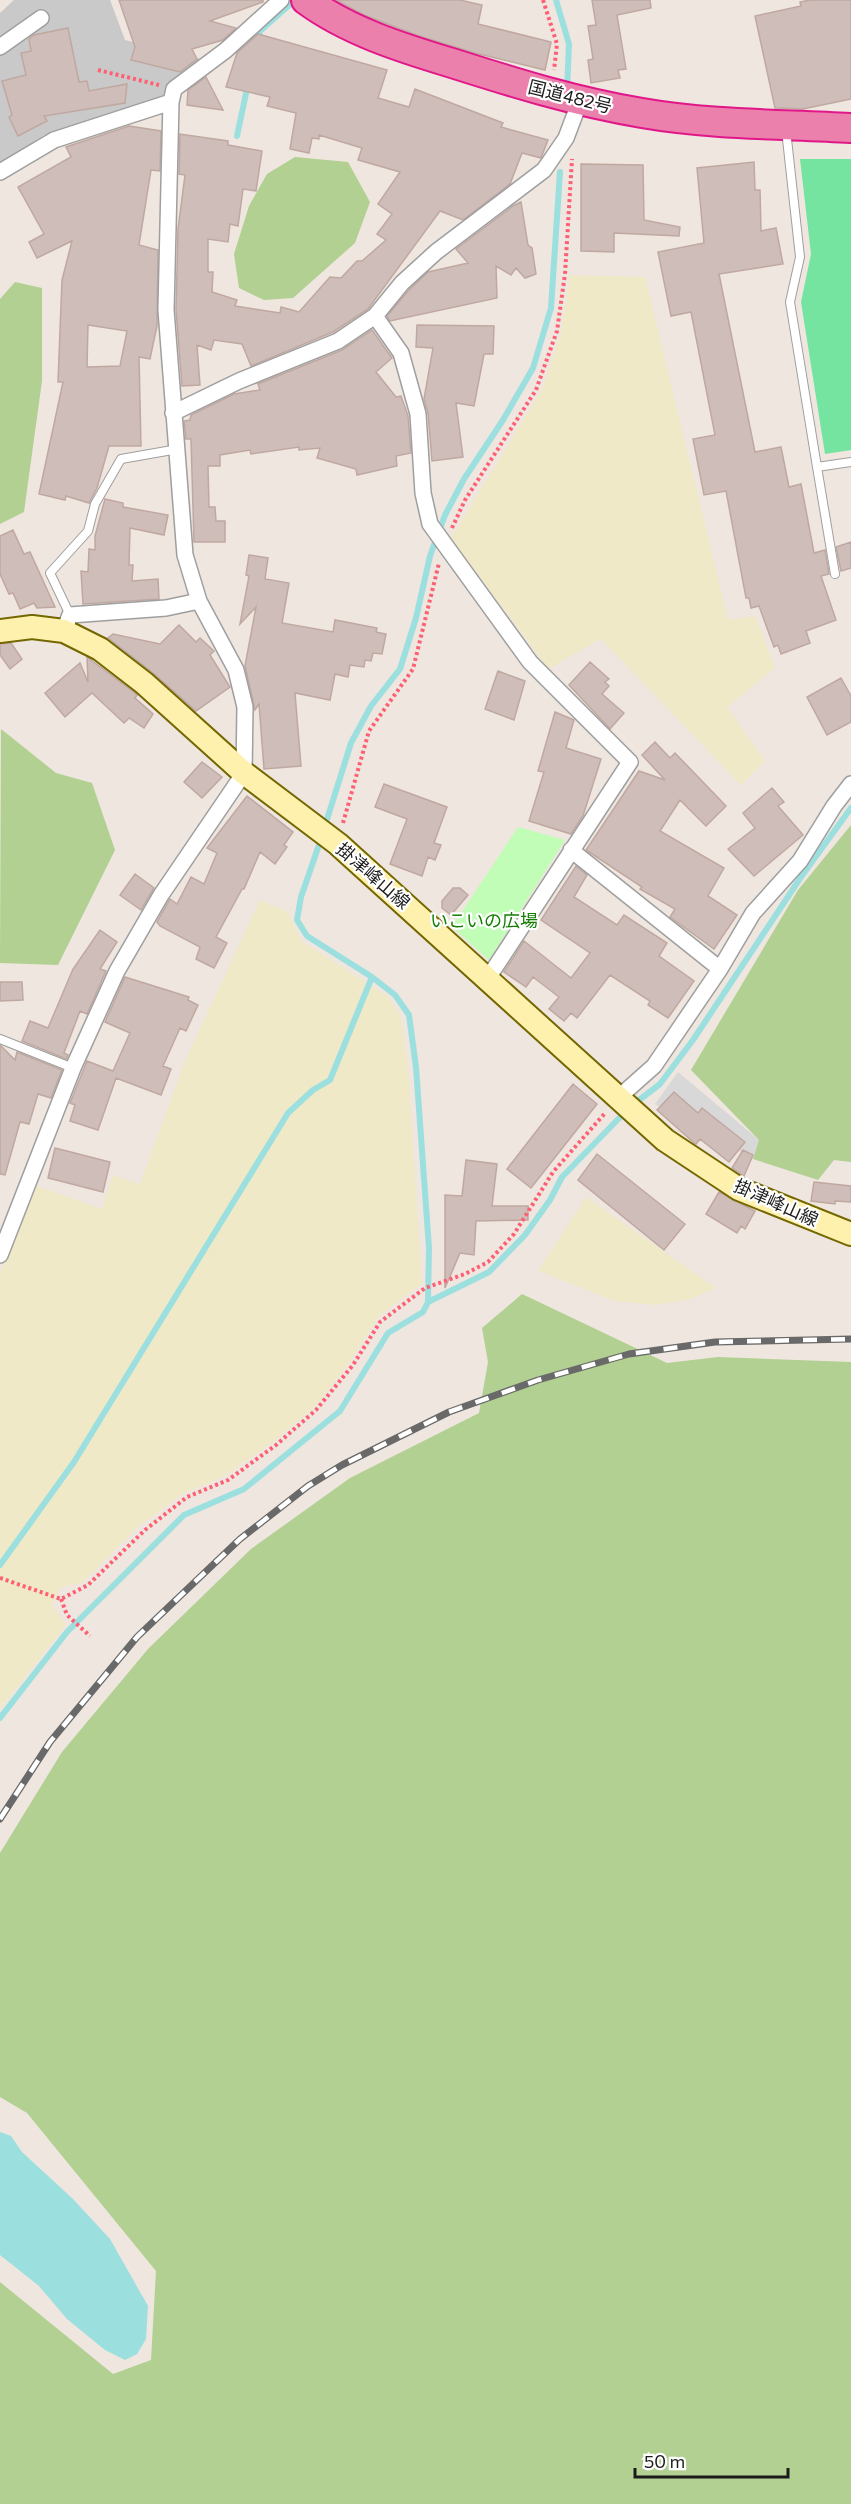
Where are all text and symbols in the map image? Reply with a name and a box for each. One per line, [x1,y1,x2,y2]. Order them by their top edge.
street label: 国道482号 [526,75,614,117]
street label: 掛津峰山線 [332,837,415,913]
park label: いこいの広場 [430,909,538,931]
street label: 掛津峰山線 [731,1174,822,1230]
scale bar [635,2441,788,2479]
text: 50 m [644,2450,685,2472]

